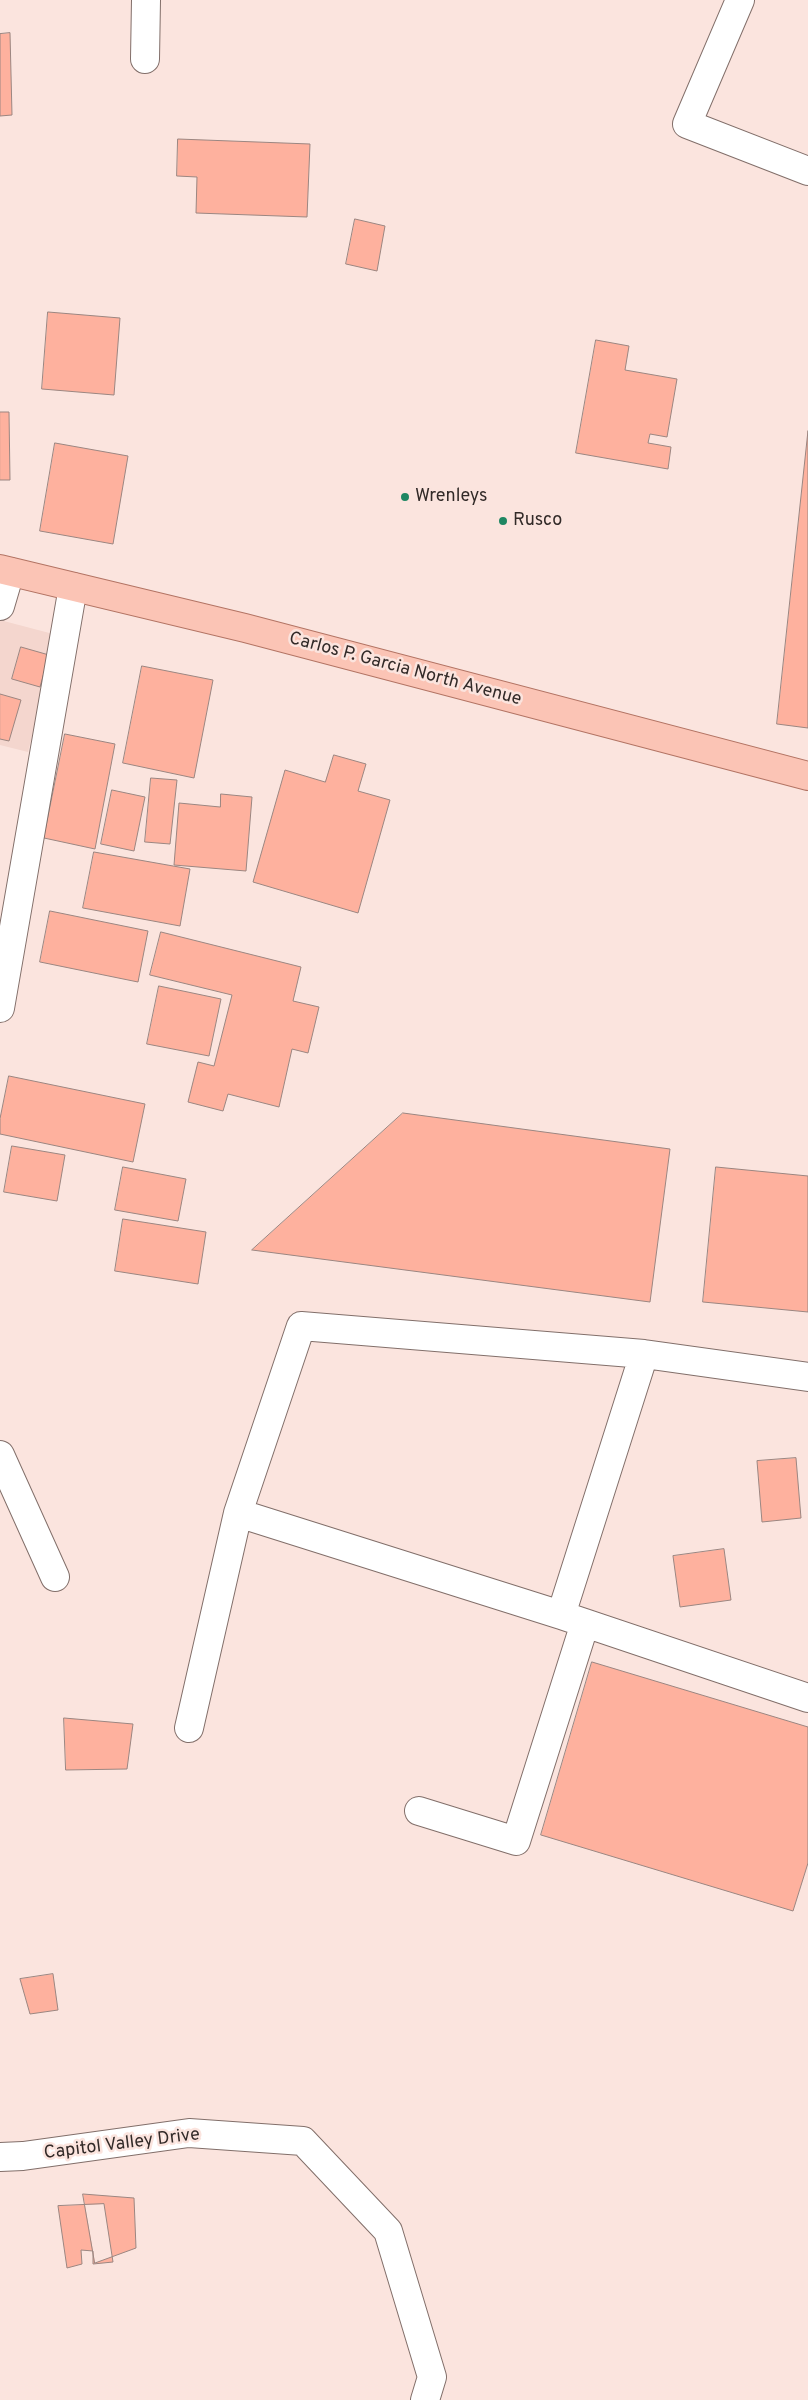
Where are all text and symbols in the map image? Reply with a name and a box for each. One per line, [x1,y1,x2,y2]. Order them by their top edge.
place label: Wrenleys [415,486,487,508]
marker: Wrenleys [399,491,411,503]
place label: Rusco [513,510,562,532]
marker: Rusco [497,515,509,527]
street label: Carlos P. Garcia North Avenue [286,629,524,711]
street label: Capitol Valley Drive [43,2125,201,2165]

